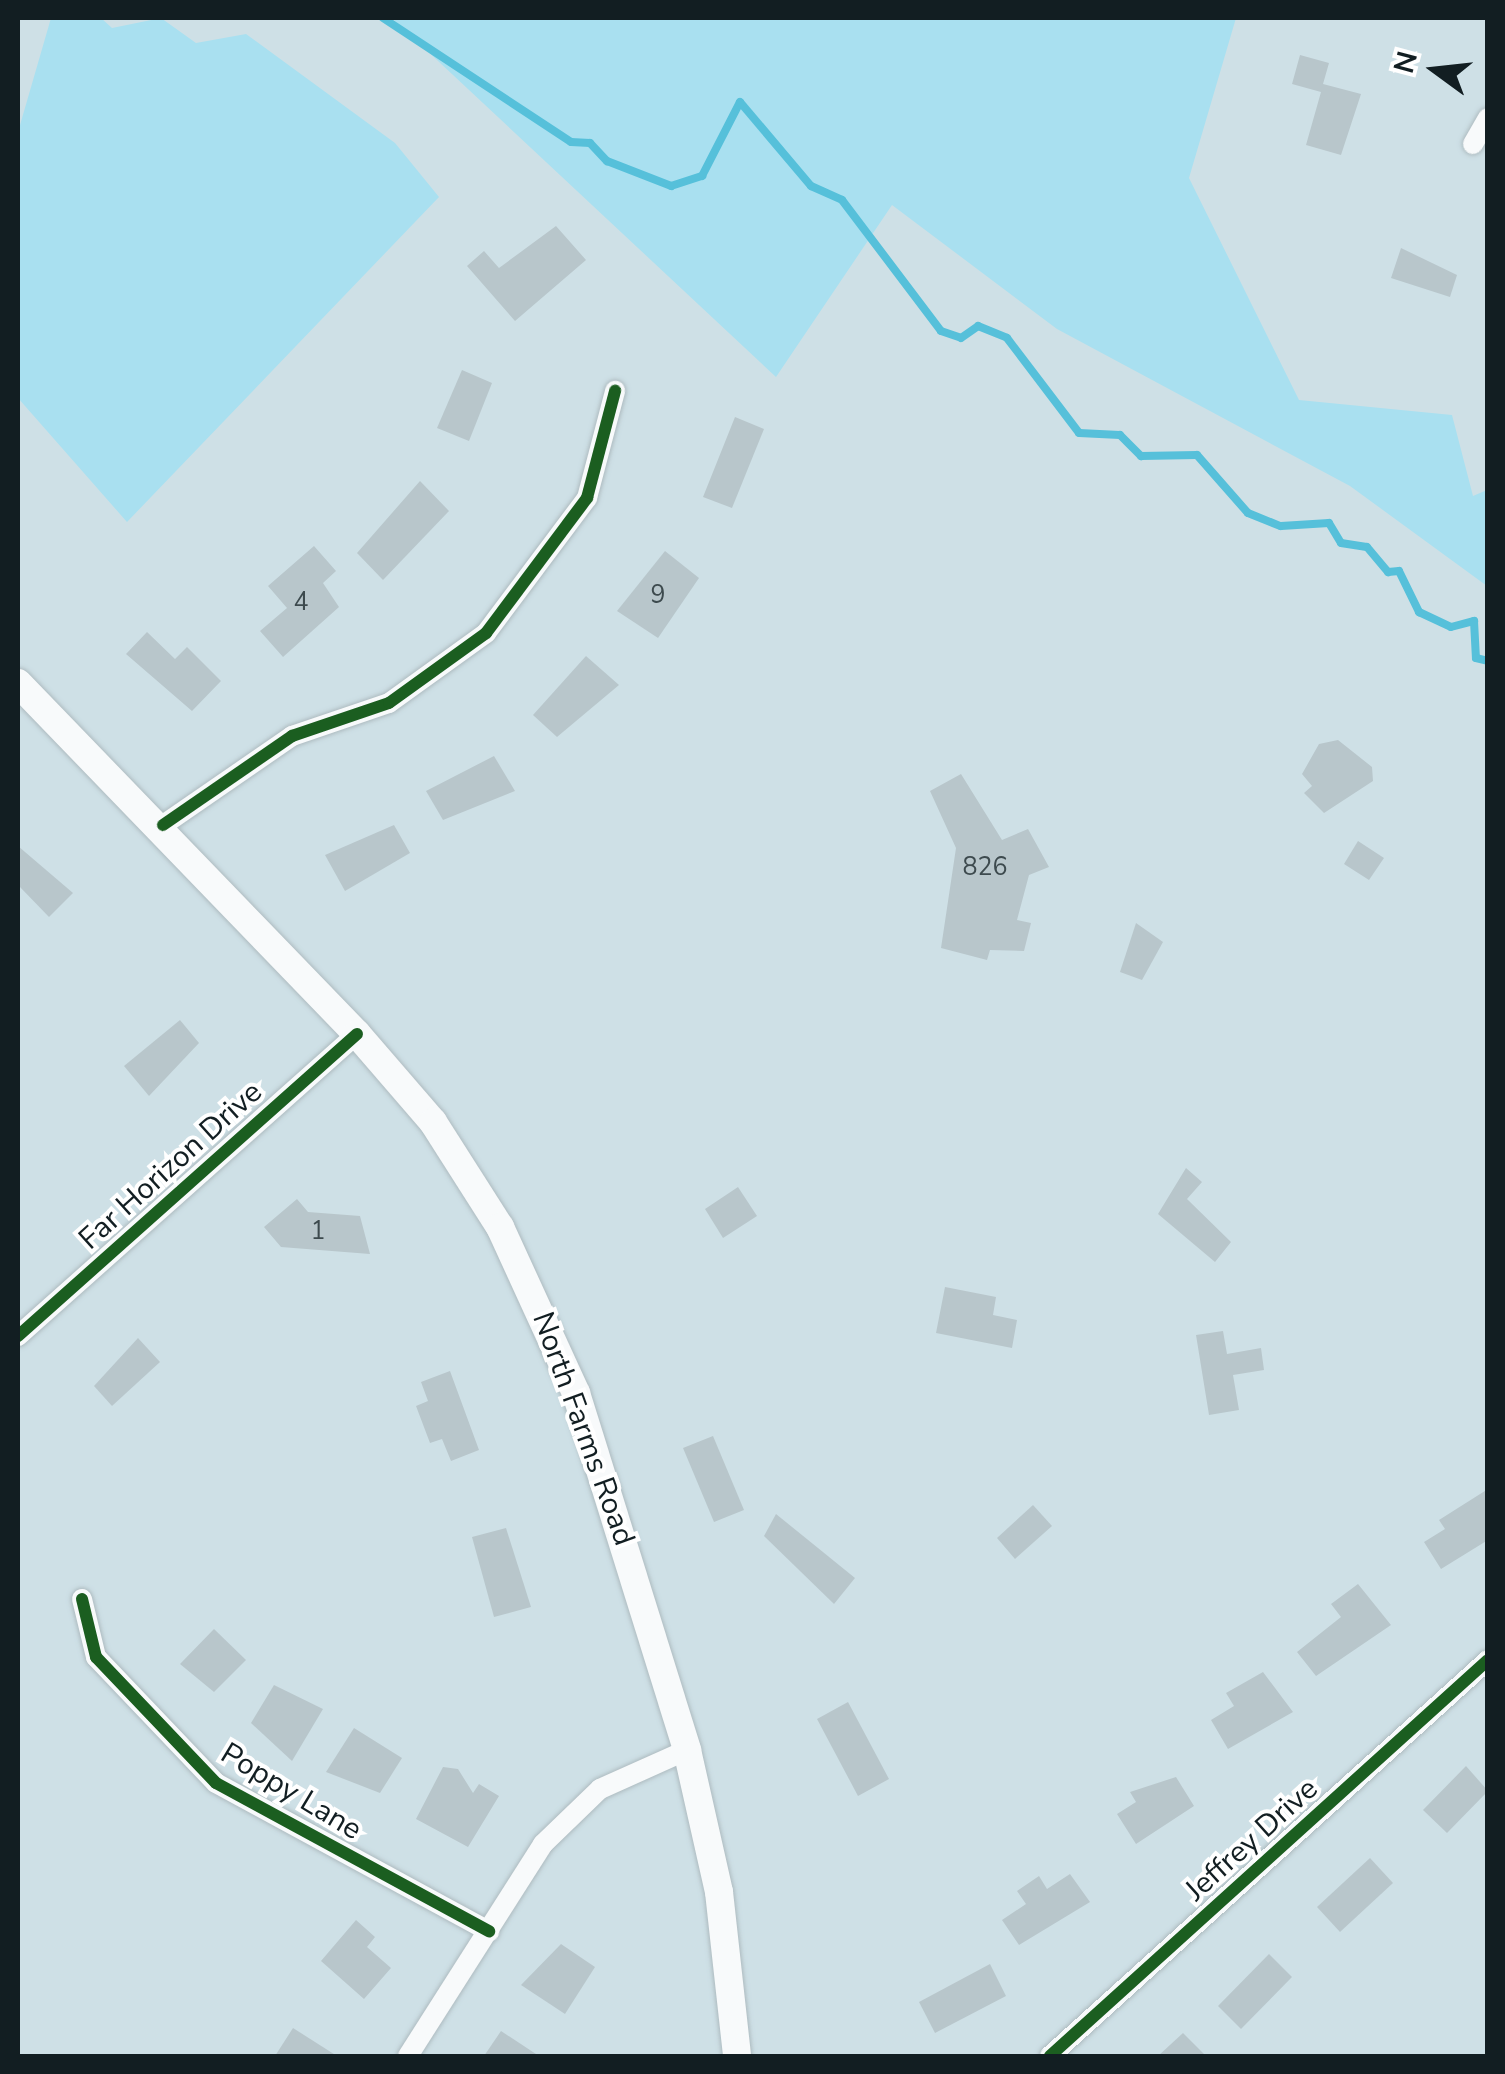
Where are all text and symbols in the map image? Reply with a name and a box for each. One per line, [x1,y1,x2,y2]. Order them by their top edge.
north arrow [1385,20,1485,120]
text: N [1385,47,1427,77]
house number: 9 [651,580,665,610]
house number: 4 [294,587,308,617]
house number: 826 [963,852,1007,882]
street label: Far Horizon Drive [72,1074,270,1258]
house number: 1 [311,1216,325,1246]
street label: North Farms Road [524,1307,642,1551]
street label: Poppy Lane [214,1736,368,1848]
street label: Jeffrey Drive [1178,1771,1326,1909]

